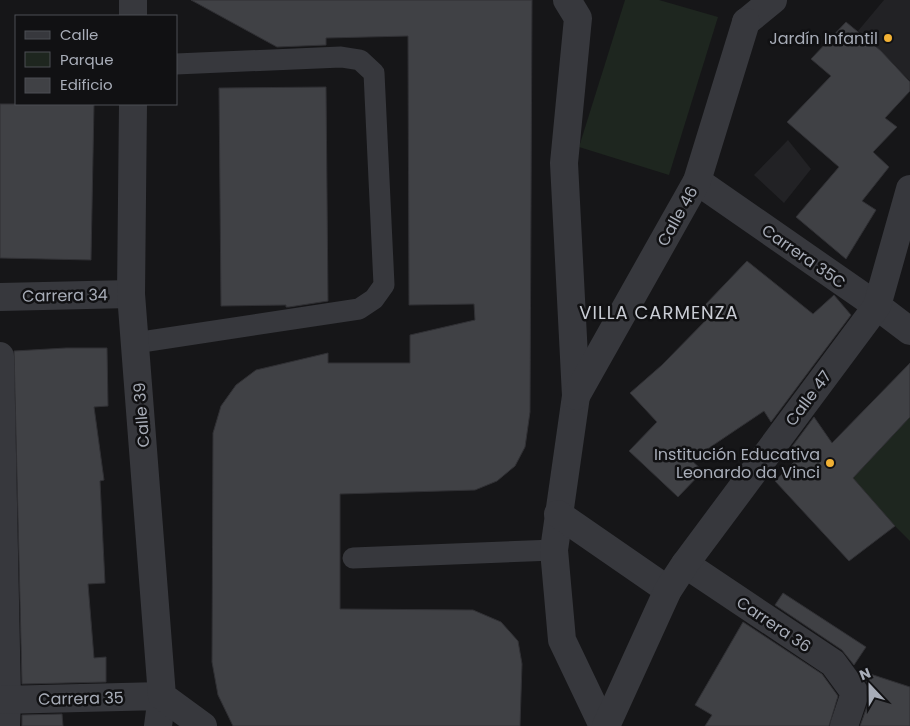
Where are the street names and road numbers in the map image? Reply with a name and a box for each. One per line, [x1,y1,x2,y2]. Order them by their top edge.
street label: Calle 46 [652,182,703,250]
street label: Carrera 35C [757,219,850,294]
street label: Carrera 34 [22,283,108,308]
street label: Calle 47 [780,366,837,431]
street label: Calle 39 [128,382,155,448]
street label: Carrera 36 [732,591,816,658]
street label: Carrera 35 [38,686,124,711]

